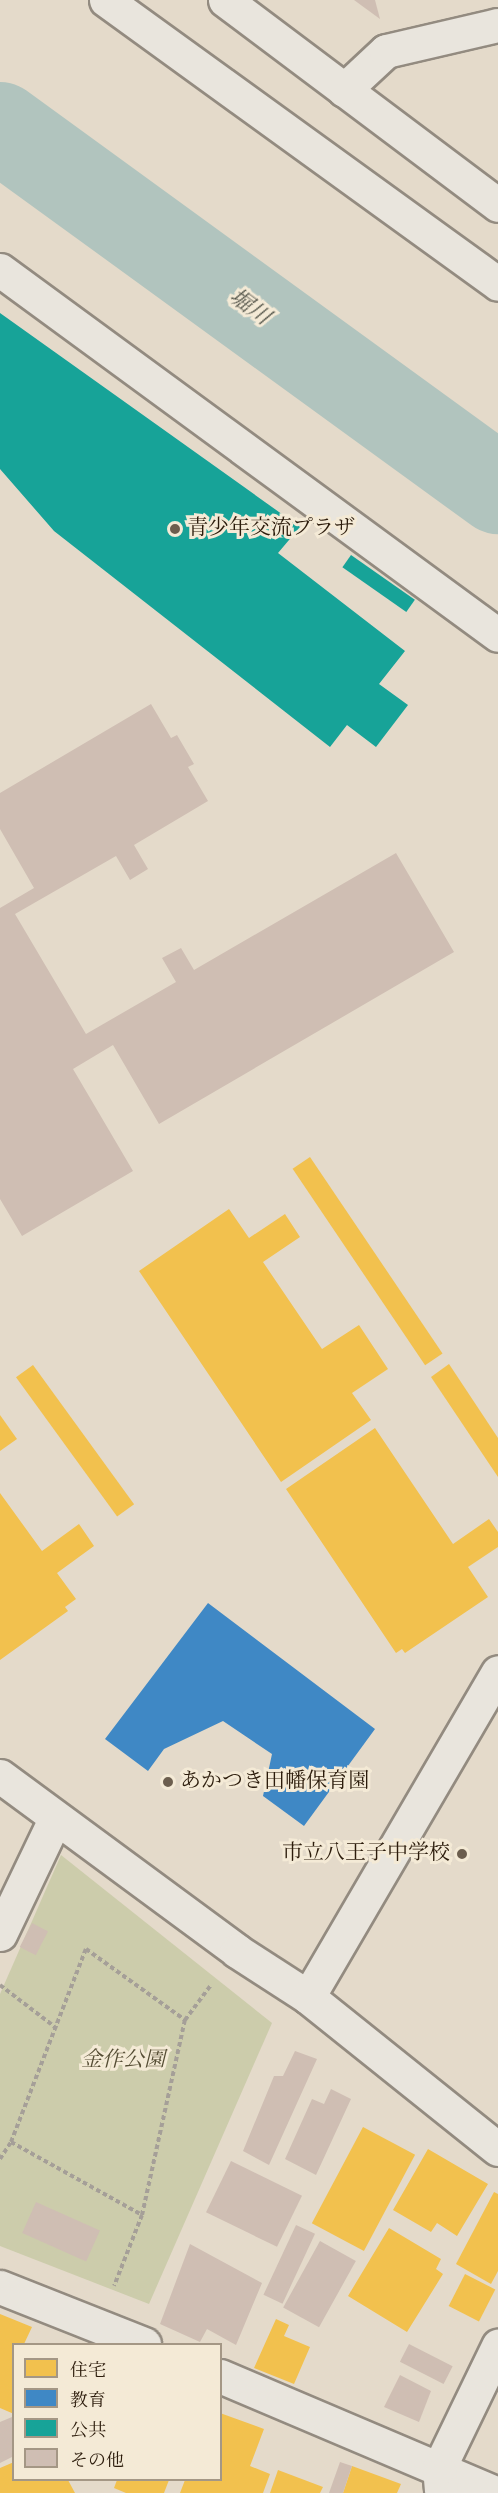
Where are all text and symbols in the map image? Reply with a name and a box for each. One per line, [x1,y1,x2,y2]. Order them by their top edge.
water label: 堀川 [223,284,275,332]
place label: 青少年交流プラザ [187,516,355,542]
marker: 青少年交流プラザ [168,522,182,536]
place label: あかつき田幡保育園 [180,1769,369,1795]
marker: あかつき田幡保育園 [161,1775,175,1789]
place label: 市立八王子中学校 [282,1841,450,1867]
marker: 市立八王子中学校 [455,1847,469,1861]
park label: 金作公園 [81,2048,165,2074]
legend [12,2343,222,2481]
text: 住宅 [70,2362,106,2380]
text: 教育 [70,2392,106,2410]
text: 公共 [70,2422,106,2440]
text: その他 [70,2452,124,2470]

